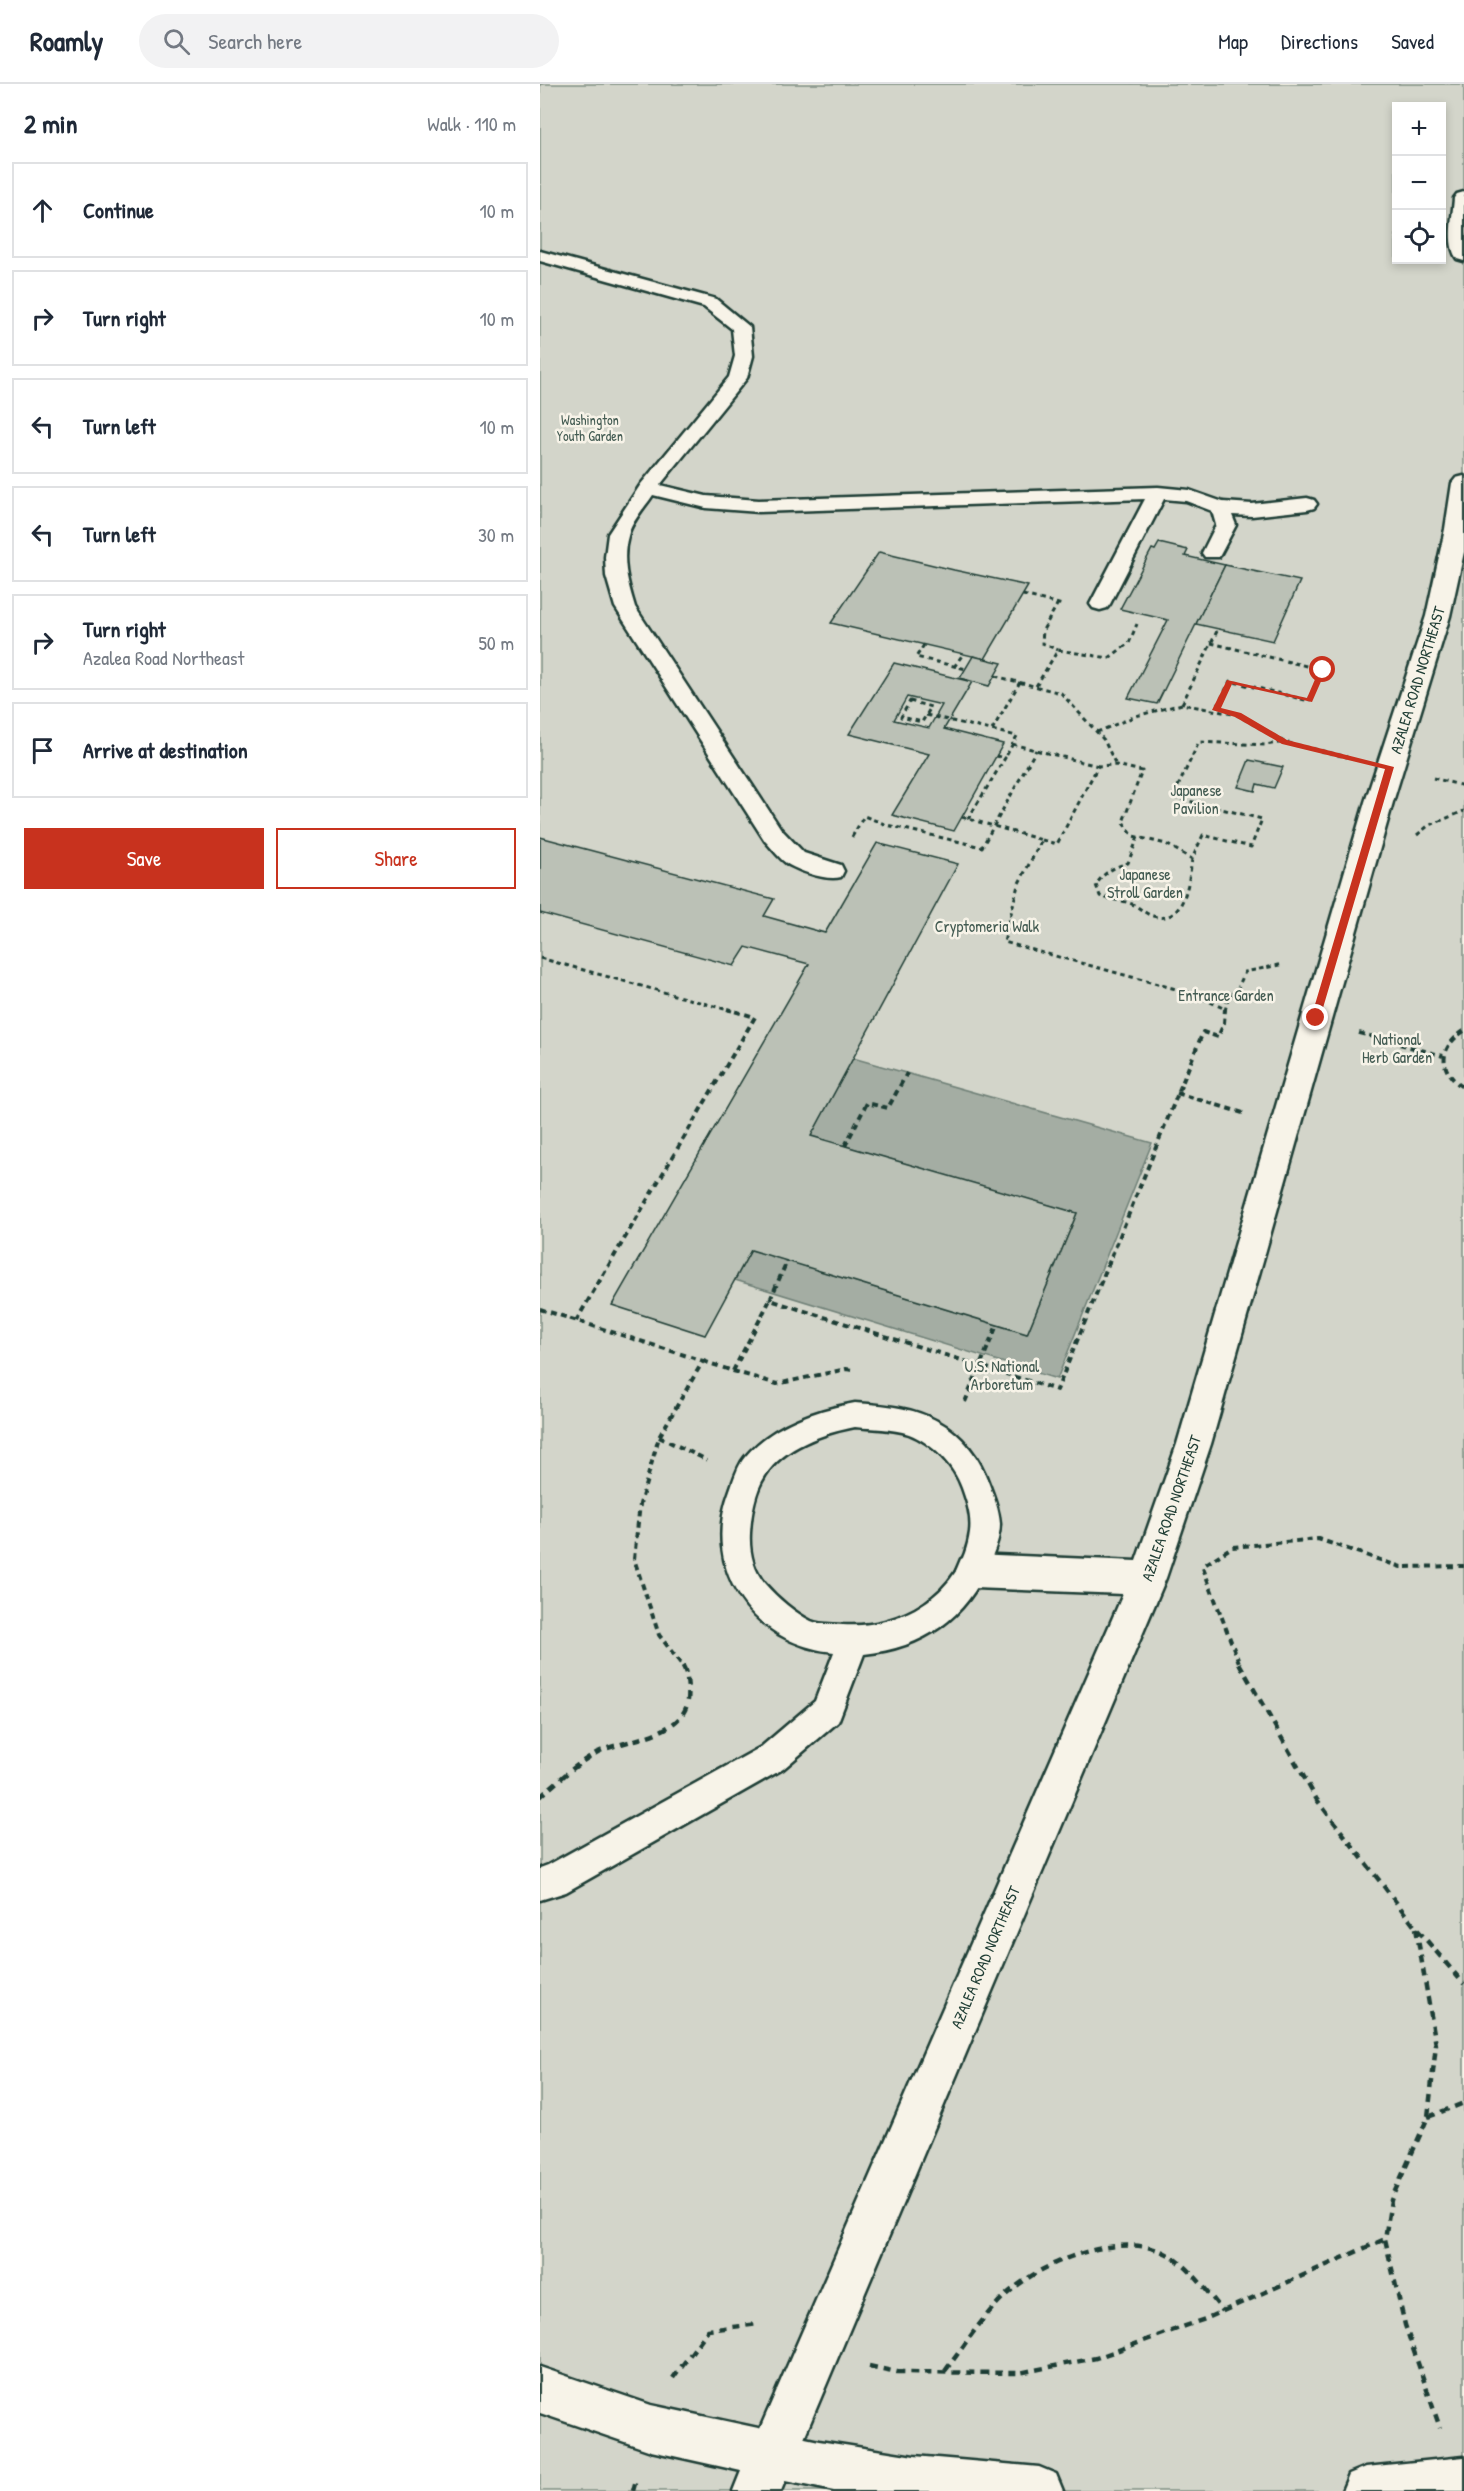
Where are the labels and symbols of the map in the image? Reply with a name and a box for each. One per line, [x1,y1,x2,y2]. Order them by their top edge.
park label: Washington Youth Garden [557,410,623,445]
street label: AZALEA ROAD NORTHEAST [1384,603,1450,756]
route start [1309,656,1335,682]
park label: Japanese Pavilion [1170,779,1222,819]
park label: Japanese Stroll Garden [1107,863,1183,903]
park label: Cryptomeria Walk [935,915,1040,937]
park label: Entrance Garden [1178,984,1274,1006]
route end [1302,1004,1328,1030]
park label: National Herb Garden [1362,1028,1432,1068]
park label: U.S. National Arboretum [965,1355,1040,1395]
street label: AZALEA ROAD NORTHEAST [1136,1432,1206,1584]
street label: AZALEA ROAD NORTHEAST [945,1882,1025,2032]

